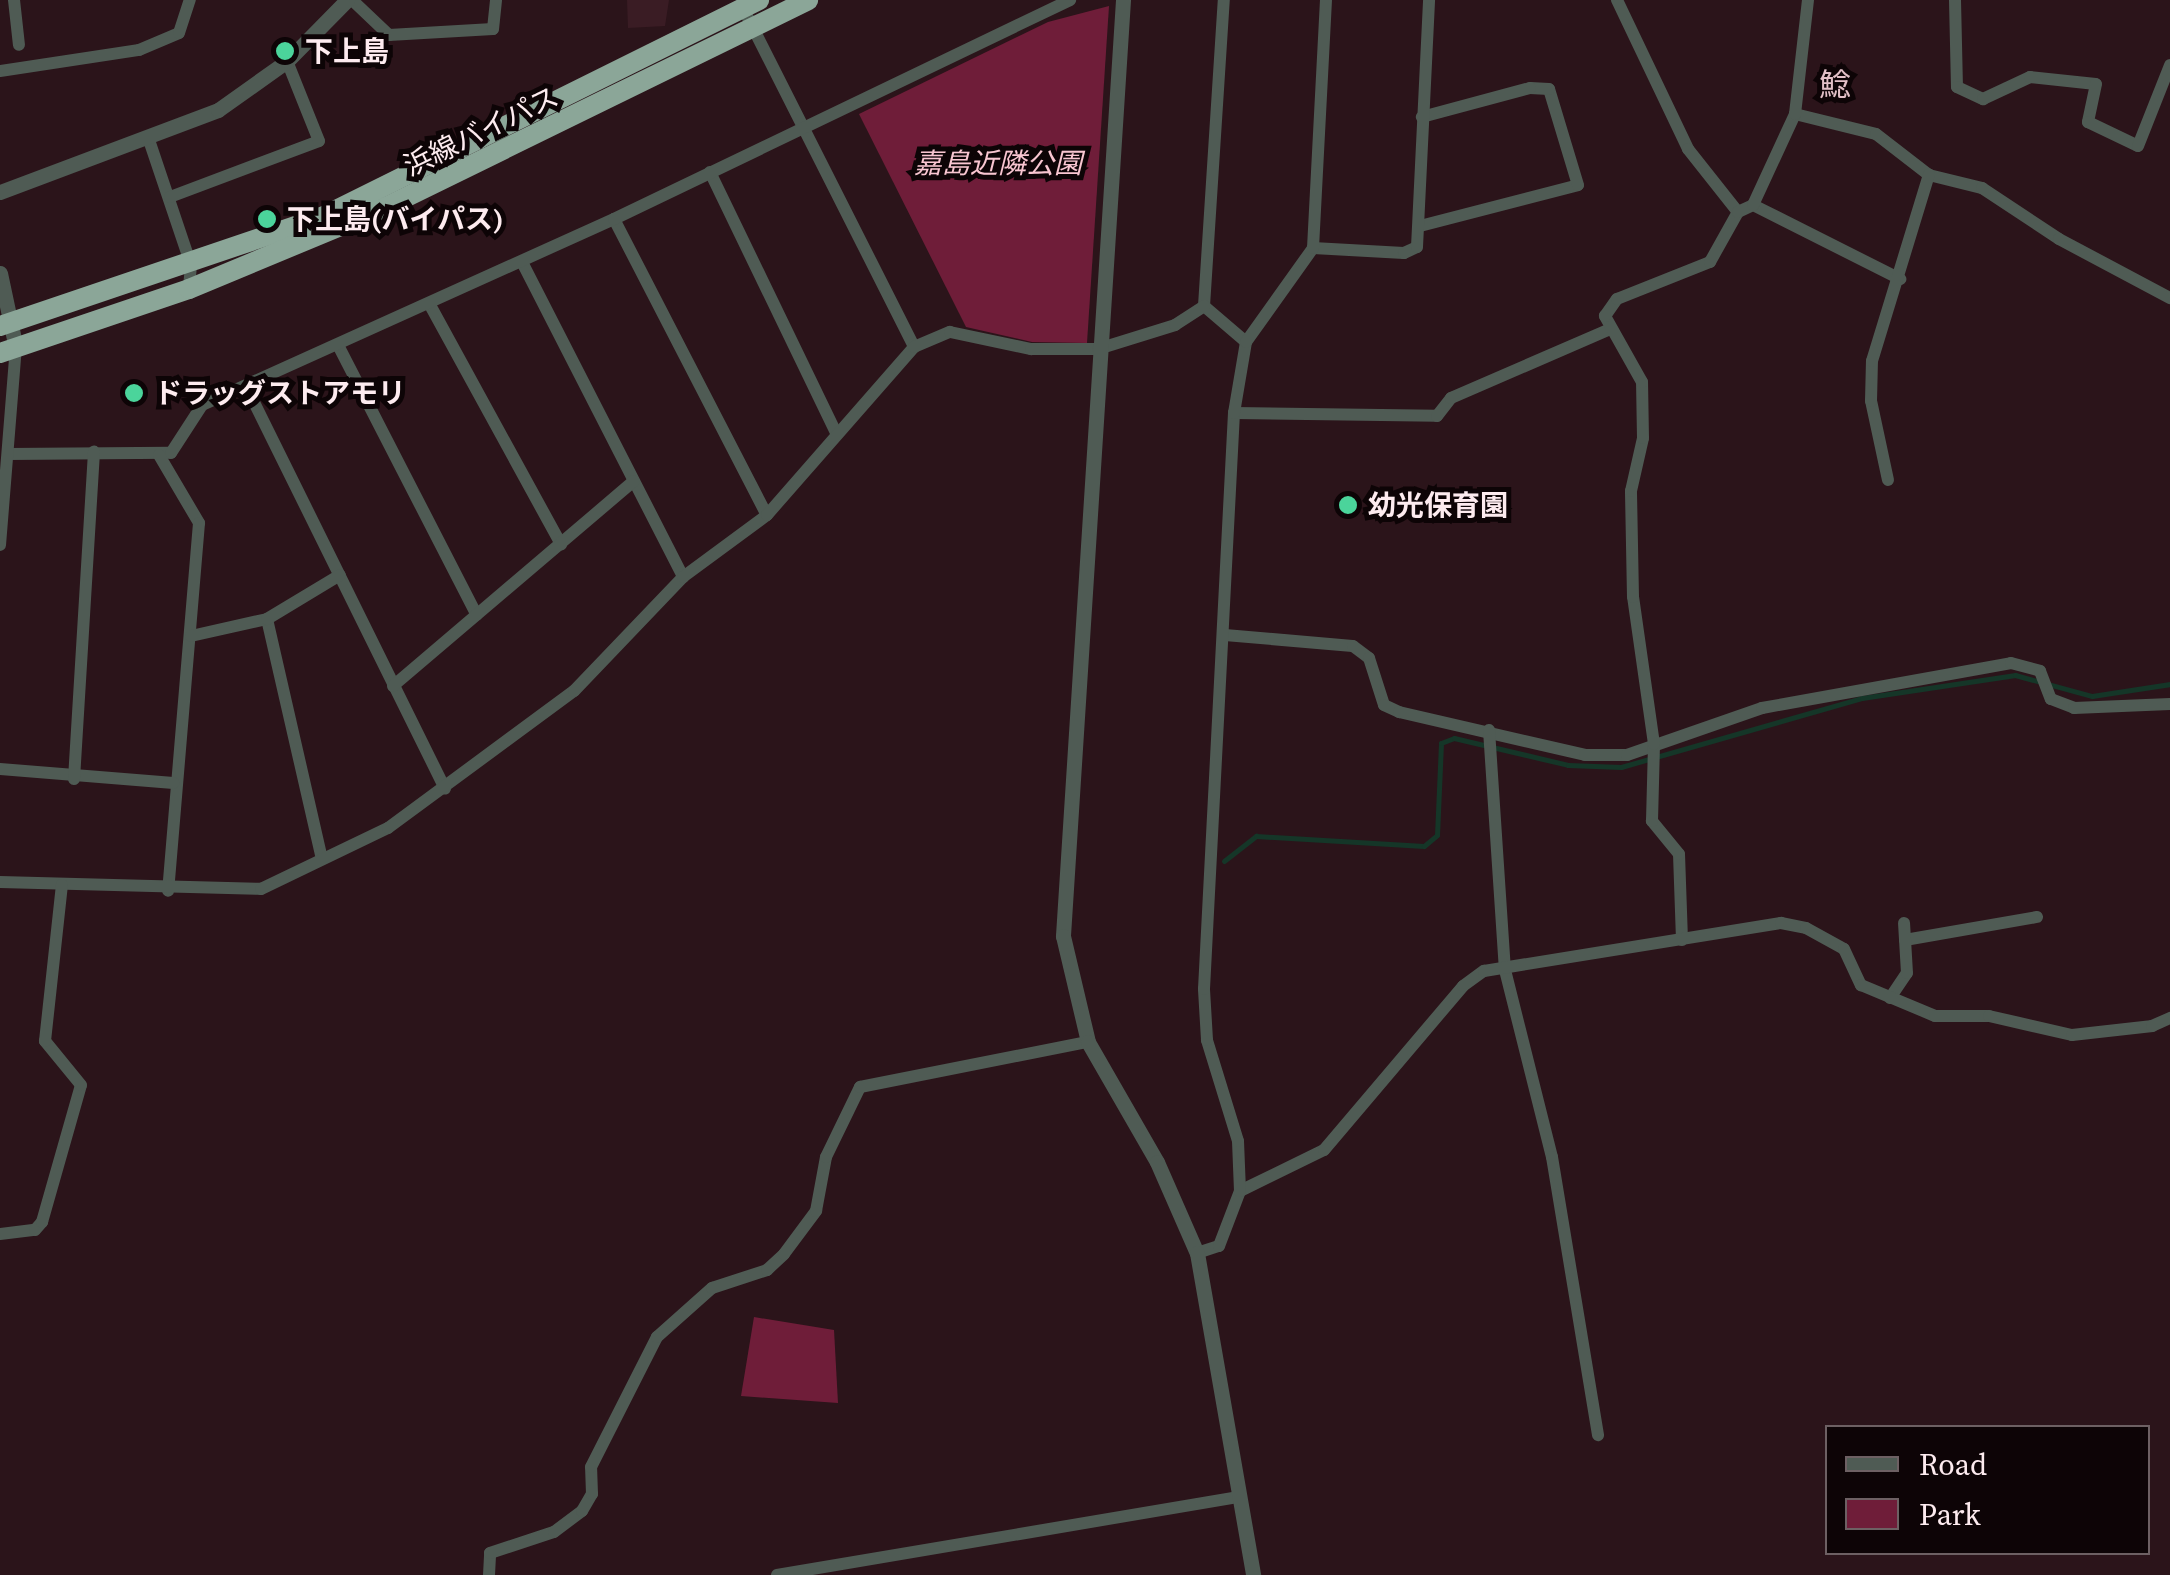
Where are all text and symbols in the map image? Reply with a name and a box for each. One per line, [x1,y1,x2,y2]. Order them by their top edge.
place label: 下上島 [305,34,389,68]
marker: 下上島 [274,40,296,62]
district label: 鯰 [1819,66,1851,104]
street label: 浜線バイパス [398,79,564,183]
park label: 嘉島近隣公園 [914,146,1082,180]
place label: 下上島(バイパス) [287,202,504,236]
marker: 下上島(バイパス) [256,208,278,230]
place label: ドラッグストアモリ [154,376,406,410]
marker: ドラッグストアモリ [123,382,145,404]
place label: 幼光保育園 [1368,488,1508,522]
marker: 幼光保育園 [1337,494,1359,516]
legend [1825,1425,2150,1555]
text: Road [1919,1444,1987,1485]
text: Park [1919,1494,1981,1535]

